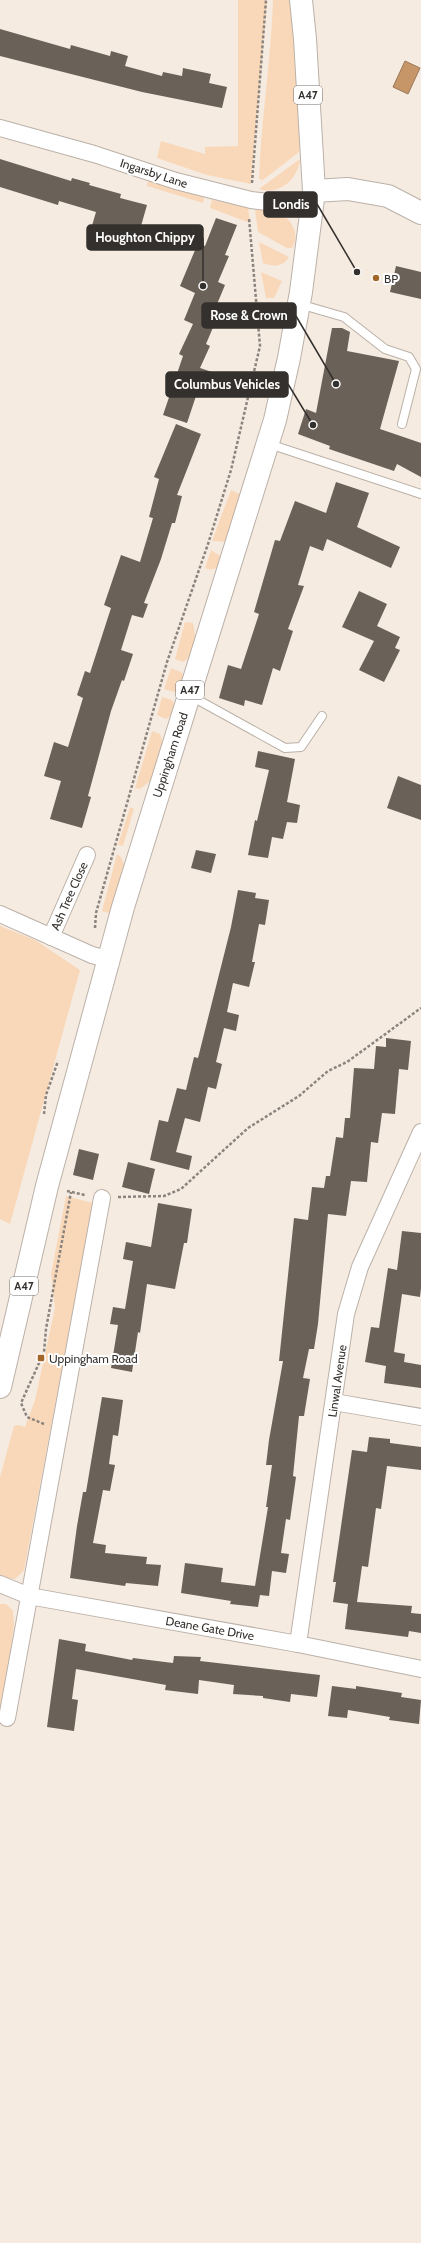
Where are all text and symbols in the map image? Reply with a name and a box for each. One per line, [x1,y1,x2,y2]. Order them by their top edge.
road number: A47 [294,86,322,104]
street label: Ingarsby Lane [118,155,190,191]
callout: Londis [264,192,317,217]
text: Londis [272,196,310,212]
callout: Houghton Chippy [87,225,203,250]
text: Houghton Chippy [95,229,195,245]
place label: BP [384,271,398,286]
marker: BP [371,273,381,283]
callout: Rose & Crown [202,303,296,328]
text: Rose & Crown [210,307,288,323]
callout: Columbus Vehicles [166,372,288,397]
text: Columbus Vehicles [174,376,280,392]
road number: A47 [176,681,204,699]
street label: Uppingham Road [149,711,191,799]
street label: Ash Tree Close [47,859,91,933]
road number: A47 [10,1277,38,1295]
street label: Linwal Avenue [324,1344,350,1418]
place label: Uppingham Road [49,1351,138,1366]
marker: Uppingham Road [36,1353,46,1363]
street label: Deane Gate Drive [165,1613,255,1643]

